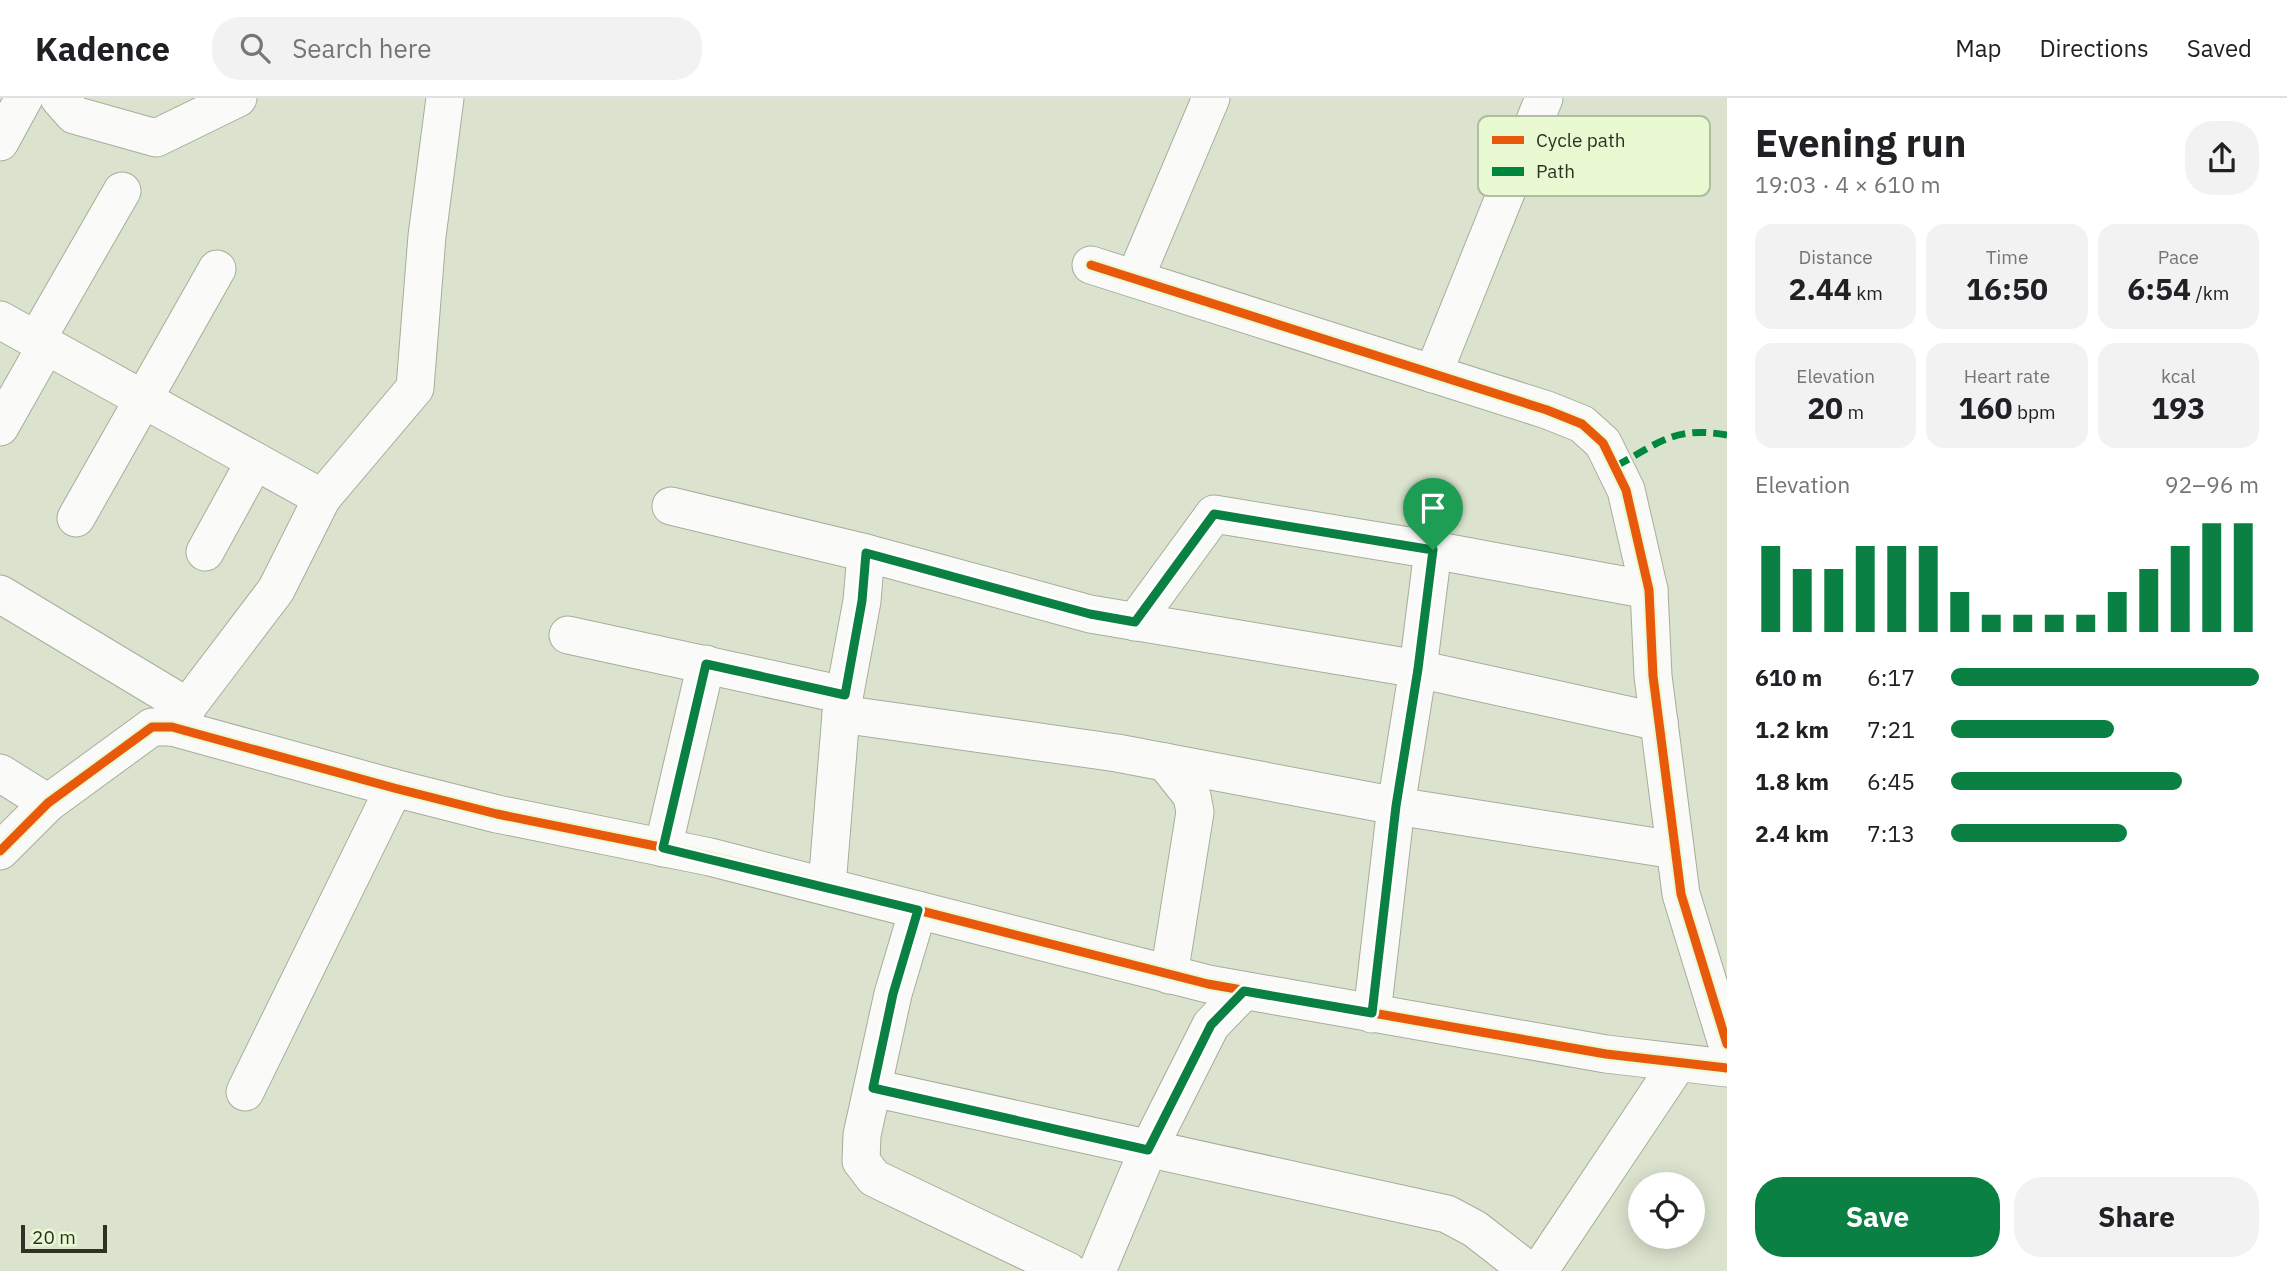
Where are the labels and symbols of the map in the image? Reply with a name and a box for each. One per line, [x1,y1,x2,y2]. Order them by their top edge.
legend [1478,116,1710,196]
text: Cycle path [1536,128,1625,152]
text: Path [1536,159,1575,183]
pin [1403,478,1463,550]
scale bar [21,1222,107,1254]

